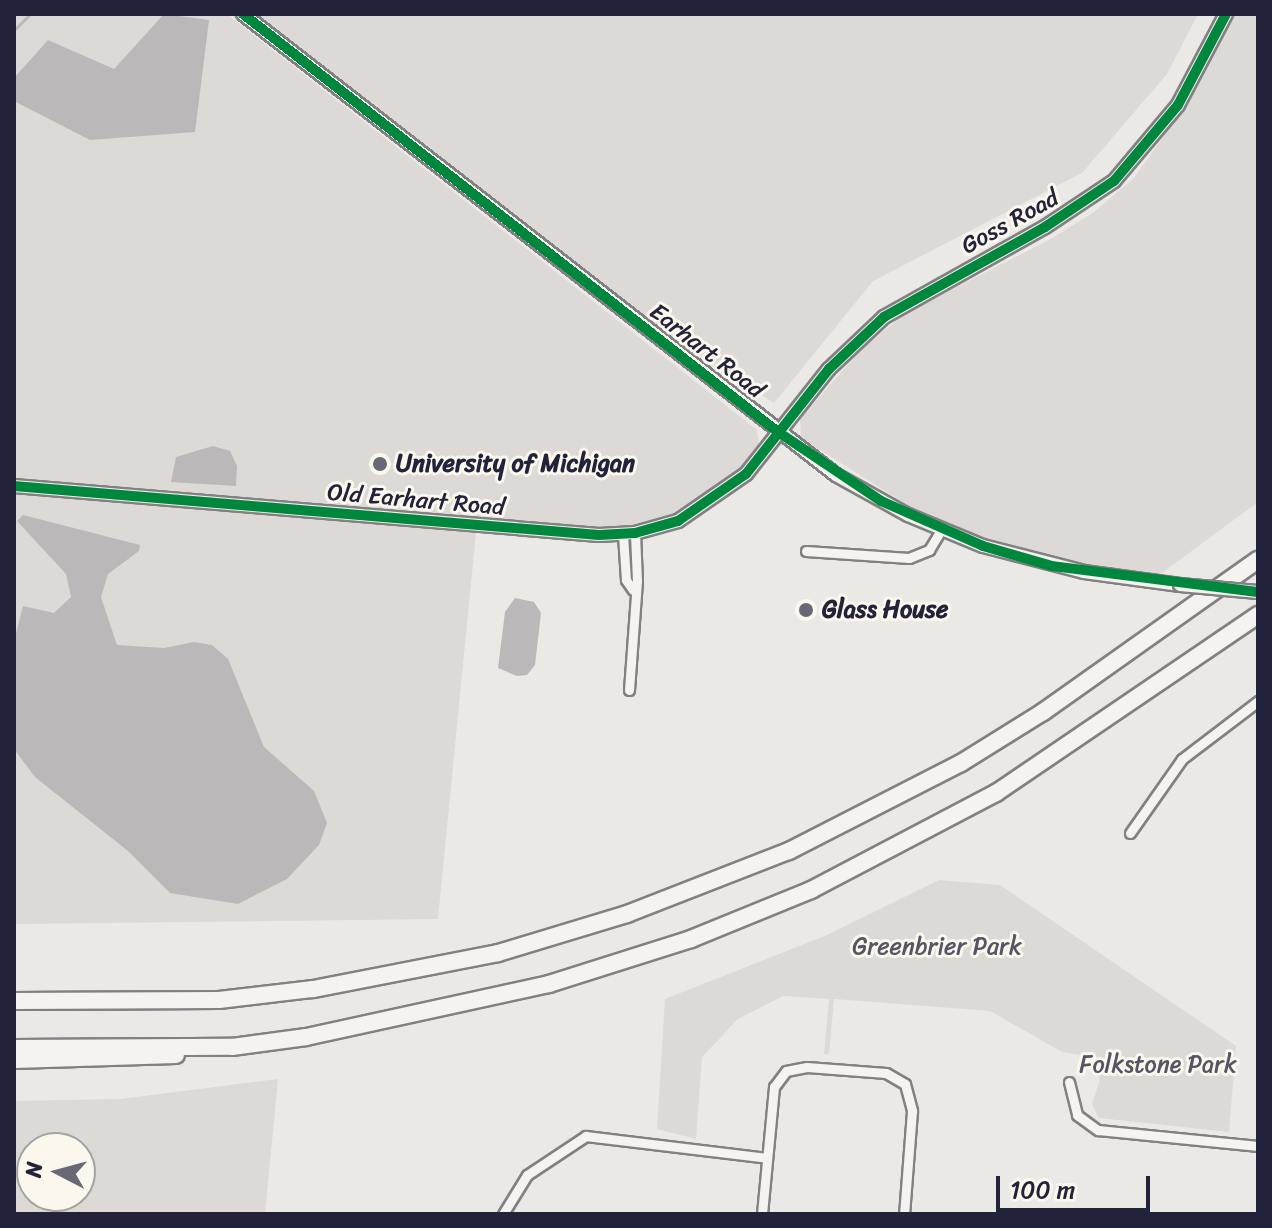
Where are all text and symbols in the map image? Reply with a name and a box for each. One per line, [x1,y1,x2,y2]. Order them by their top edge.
street label: Goss Road [956,183,1064,261]
street label: Earhart Road [644,297,770,405]
place label: University of Michigan [396,450,635,478]
marker: University of Michigan [371,455,389,473]
street label: Old Earhart Road [326,478,506,522]
place label: Glass House [822,596,948,624]
marker: Glass House [797,601,815,619]
park label: Greenbrier Park [852,933,1022,961]
park label: Folkstone Park [1079,1051,1237,1079]
north arrow [16,1132,96,1212]
text: N [13,1160,54,1179]
scale bar [1000,1160,1154,1210]
text: 100 m [1010,1169,1075,1211]

